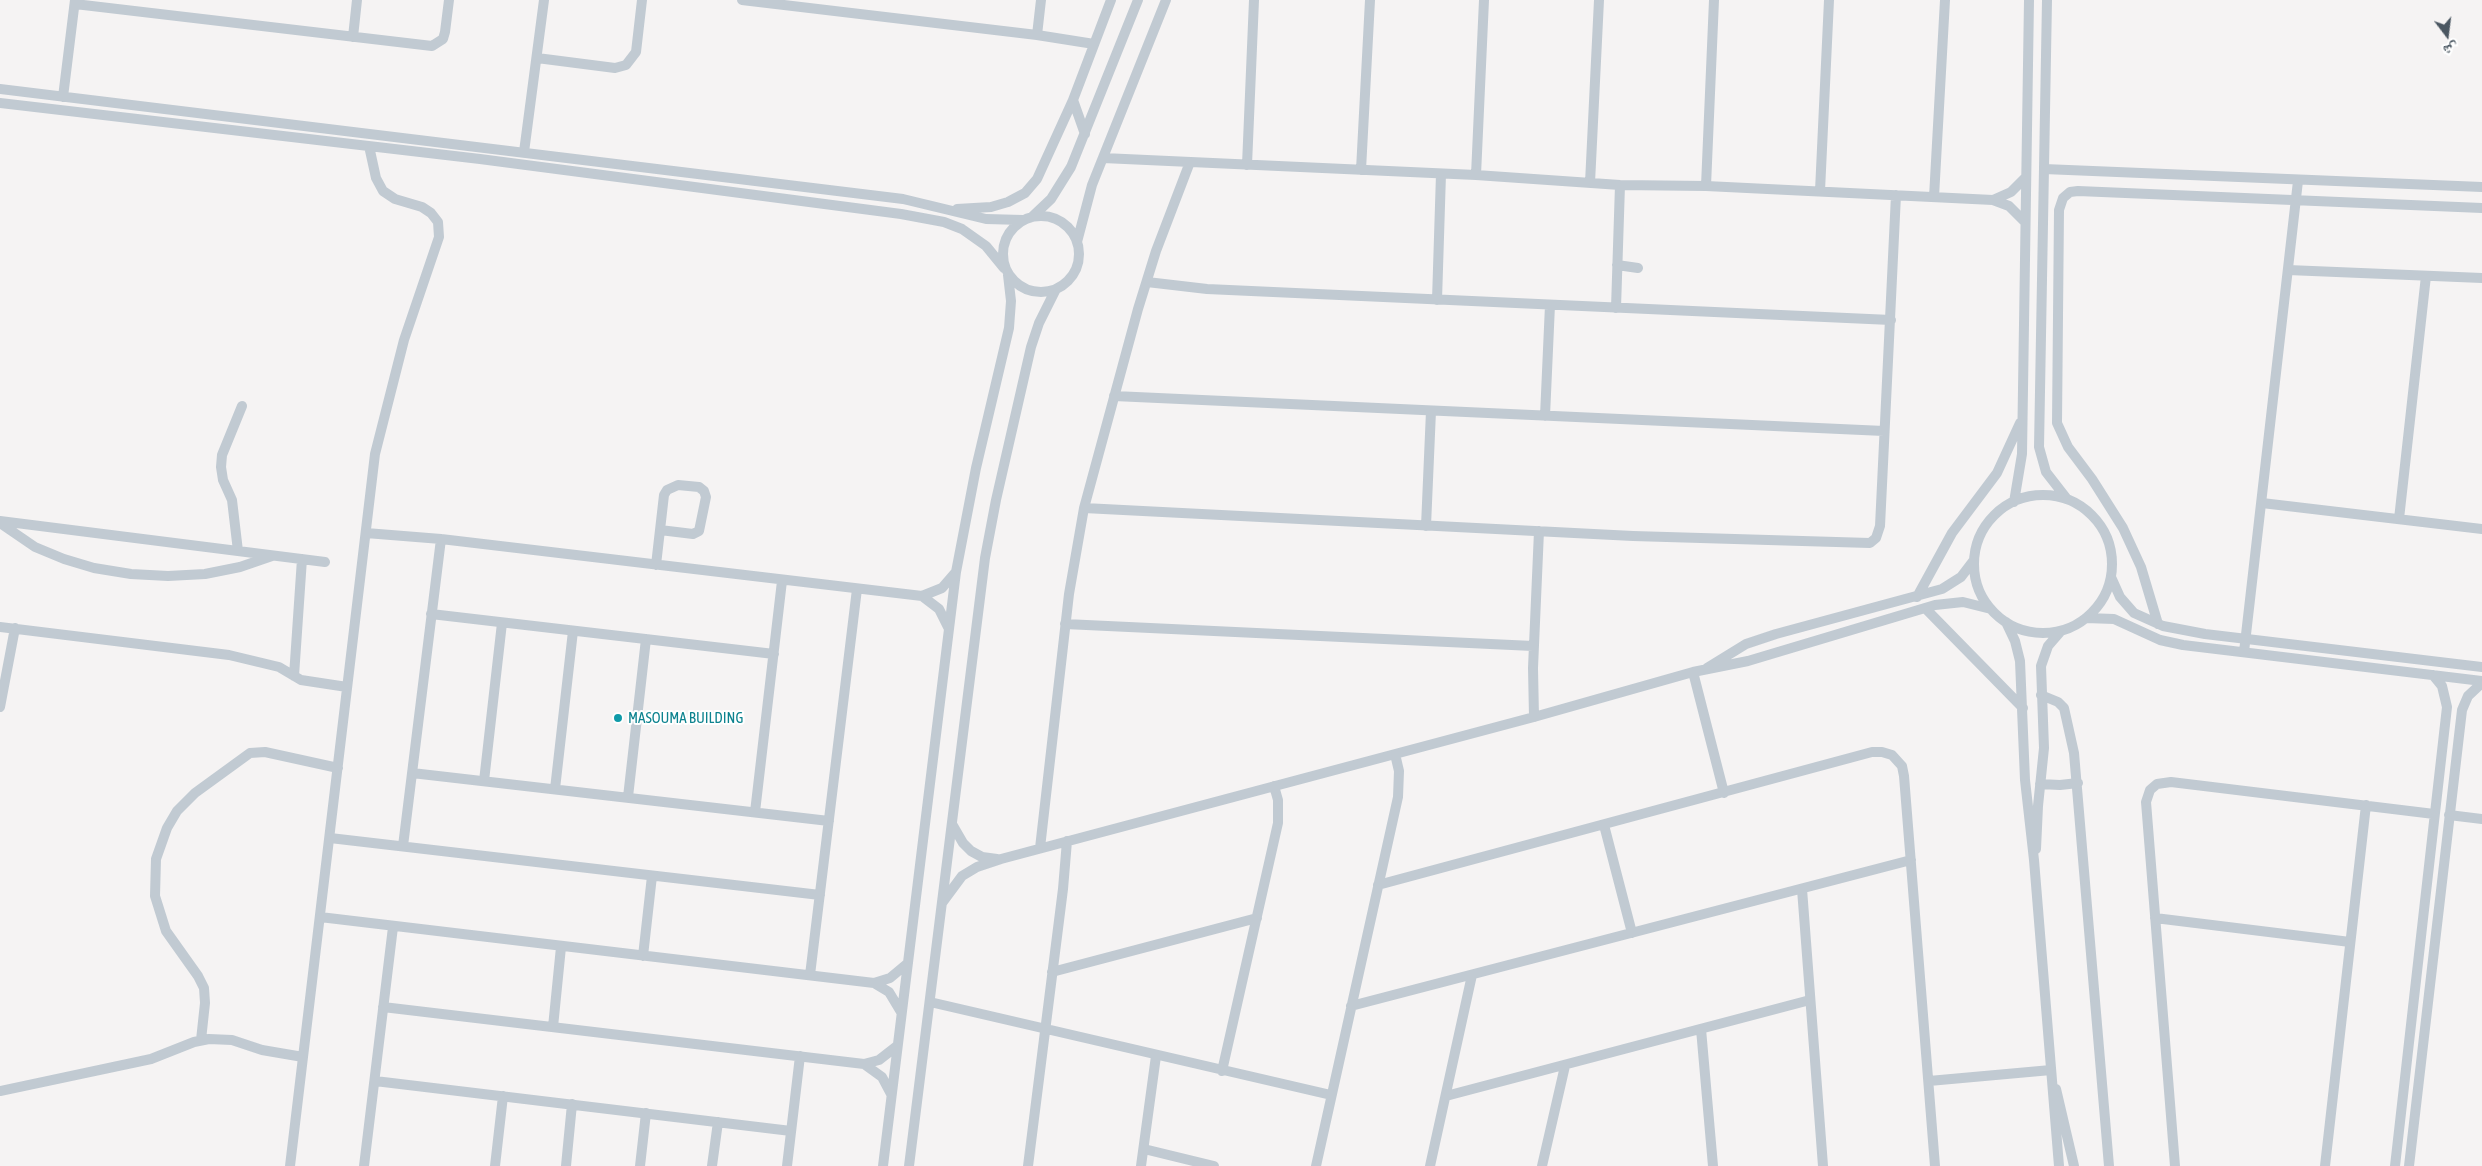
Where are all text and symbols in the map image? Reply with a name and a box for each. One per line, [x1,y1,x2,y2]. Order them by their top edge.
north arrow [2422,10,2472,60]
text: ش [2442,40,2460,59]
place label: MASOUMA BUILDING [628,709,743,727]
marker: MASOUMA BUILDING [612,712,624,724]

